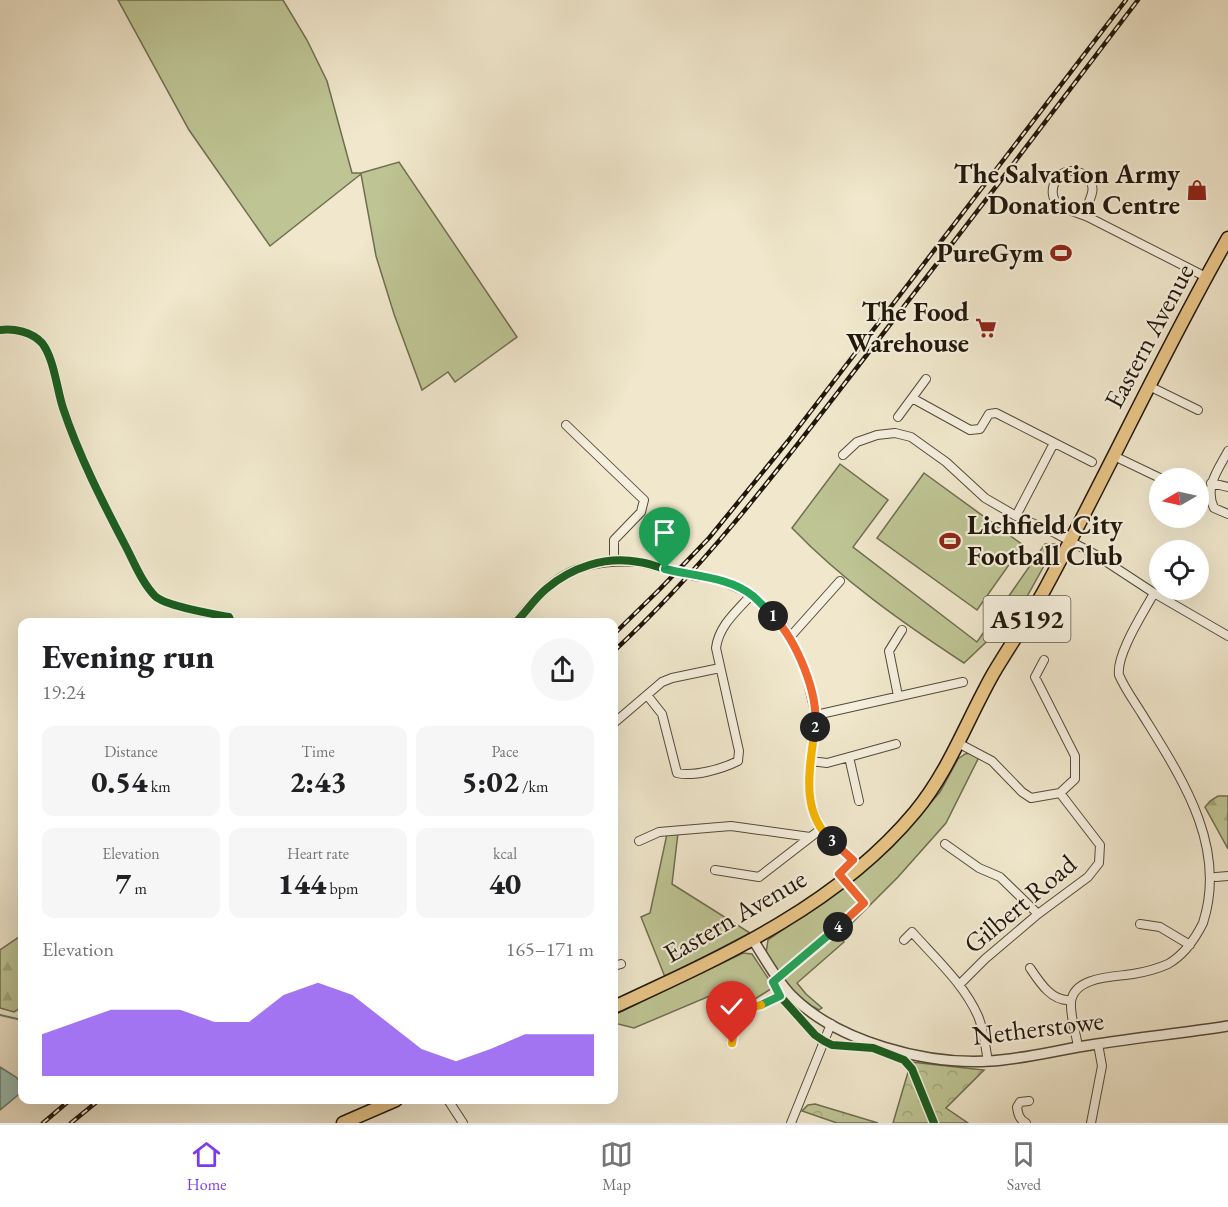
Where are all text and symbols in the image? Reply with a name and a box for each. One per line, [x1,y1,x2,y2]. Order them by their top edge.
place label: The Salvation Army Donation Centre [954,156,1181,222]
shop icon: The Salvation Army Donation Centre [1185,178,1209,202]
place label: PureGym [936,235,1044,270]
sports icon: PureGym [1049,241,1073,265]
street label: Eastern Avenue [1096,257,1201,414]
place label: The Food Warehouse [846,294,969,360]
supermarket icon: The Food Warehouse [974,316,998,340]
north arrow [1149,468,1209,528]
map controls [1149,468,1209,600]
pin [639,507,690,569]
place label: Lichfield City Football Club [967,507,1124,573]
icon: arrive [648,516,681,549]
sports icon: Lichfield City Football Club [938,529,962,553]
button: locate [1149,540,1209,600]
road number: A5192 [984,596,1070,642]
pin: 1 [758,601,788,631]
text: 1 [769,605,777,626]
text: Evening run [42,635,214,678]
button: share [531,638,594,701]
text: 19:24 [42,679,85,705]
pin: 2 [800,712,830,742]
text: 2 [811,716,819,737]
text: Distance [104,741,158,762]
text: Time [301,741,335,762]
text: Pace [492,741,518,762]
text: 0.54 [91,762,147,801]
text: 2:43 [289,762,347,801]
text: 5:02 [462,762,519,801]
text: km [147,776,171,797]
text: /km [519,776,548,797]
pin: 3 [817,826,847,856]
text: 3 [828,830,836,851]
text: Elevation [102,843,160,864]
text: Heart rate [287,843,349,864]
text: kcal [493,843,517,864]
street label: Gilbert Road [956,846,1084,961]
street label: Eastern Avenue [657,861,812,971]
text: 7 [115,864,131,903]
text: 144 [278,864,326,903]
text: 40 [489,864,521,903]
text: m [131,878,147,899]
text: bpm [326,878,358,899]
pin: 4 [823,912,853,942]
text: 4 [834,916,842,937]
text: Elevation [42,936,114,962]
text: 165–171 m [506,936,594,962]
pin [706,981,757,1043]
icon: check [715,990,748,1023]
street label: Netherstowe [970,1002,1106,1053]
tab: Home [187,1138,226,1195]
tab: Map [600,1138,633,1195]
tab: Saved [1007,1138,1041,1195]

